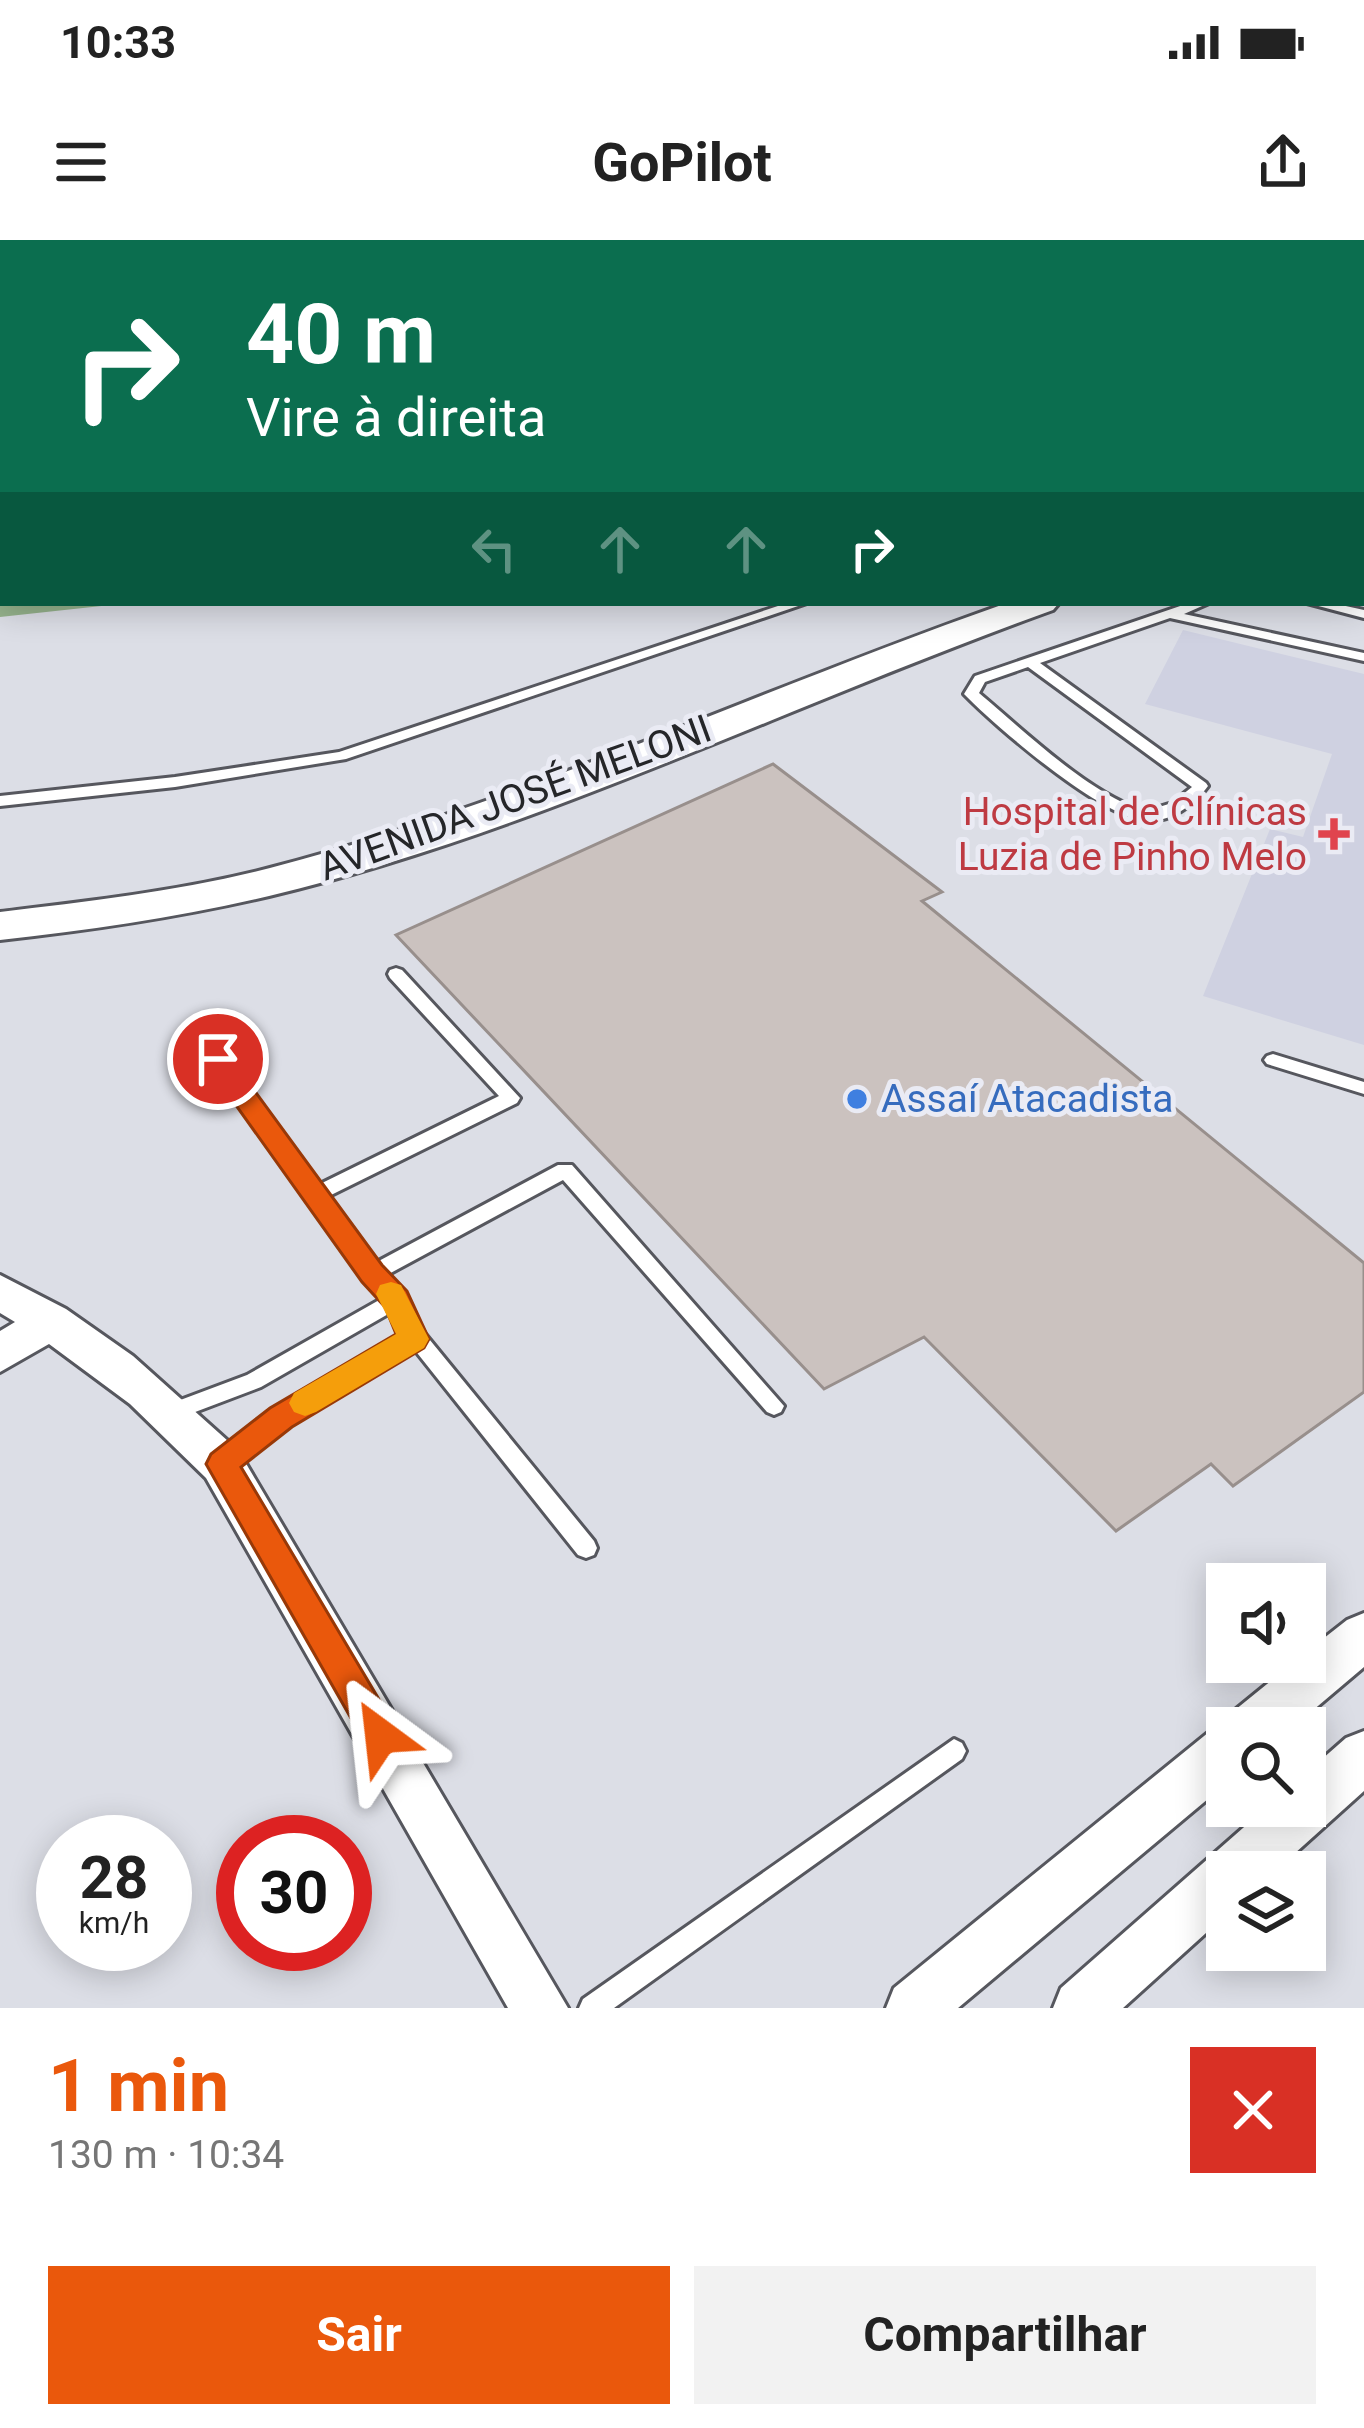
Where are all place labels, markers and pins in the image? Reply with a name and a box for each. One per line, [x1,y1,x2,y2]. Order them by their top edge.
place label: Hospital de Clínicas Luzia de Pinho Melo [958,789,1307,880]
marker: Hospital de Clínicas Luzia de Pinho Melo [1318,818,1350,850]
pin [167,1008,269,1110]
place label: Assaí Atacadista [881,1076,1174,1122]
marker: Assaí Atacadista [844,1086,870,1112]

